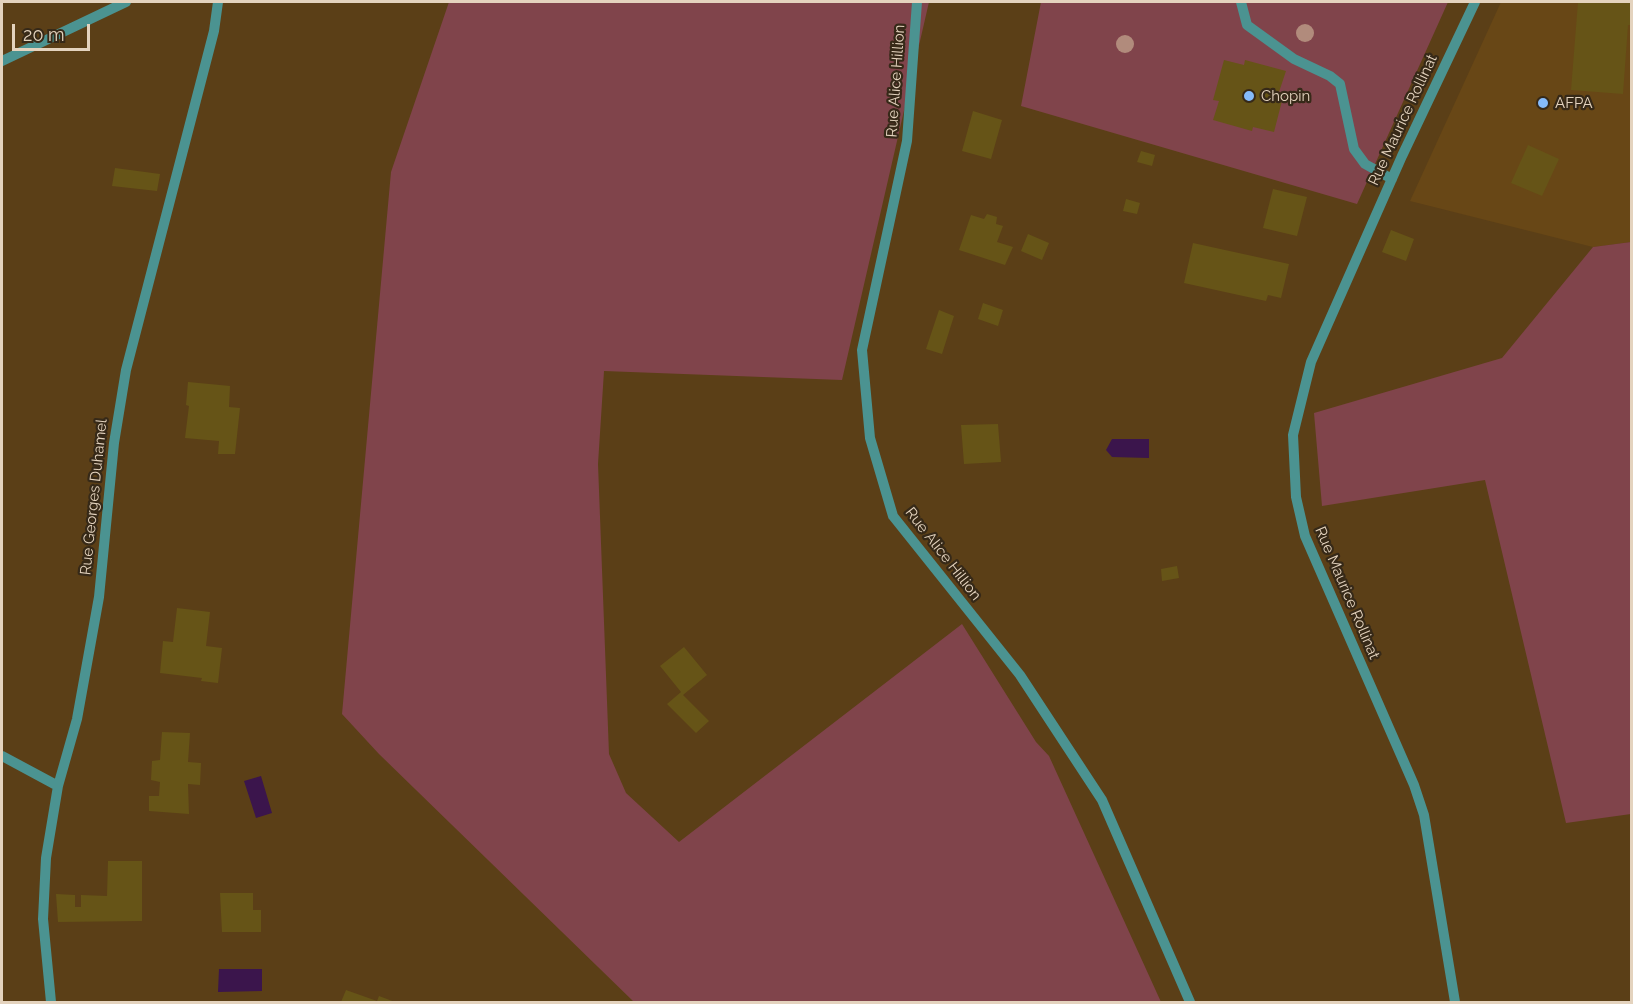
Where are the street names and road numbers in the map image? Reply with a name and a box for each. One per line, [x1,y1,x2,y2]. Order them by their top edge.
street label: Rue Alice Hillion [883,24,909,138]
street label: Rue Maurice Rollinat [1365,52,1441,188]
street label: Rue Georges Duhamel [77,418,111,576]
street label: Rue Alice Hillion [901,504,985,604]
street label: Rue Maurice Rollinat [1311,524,1383,662]

